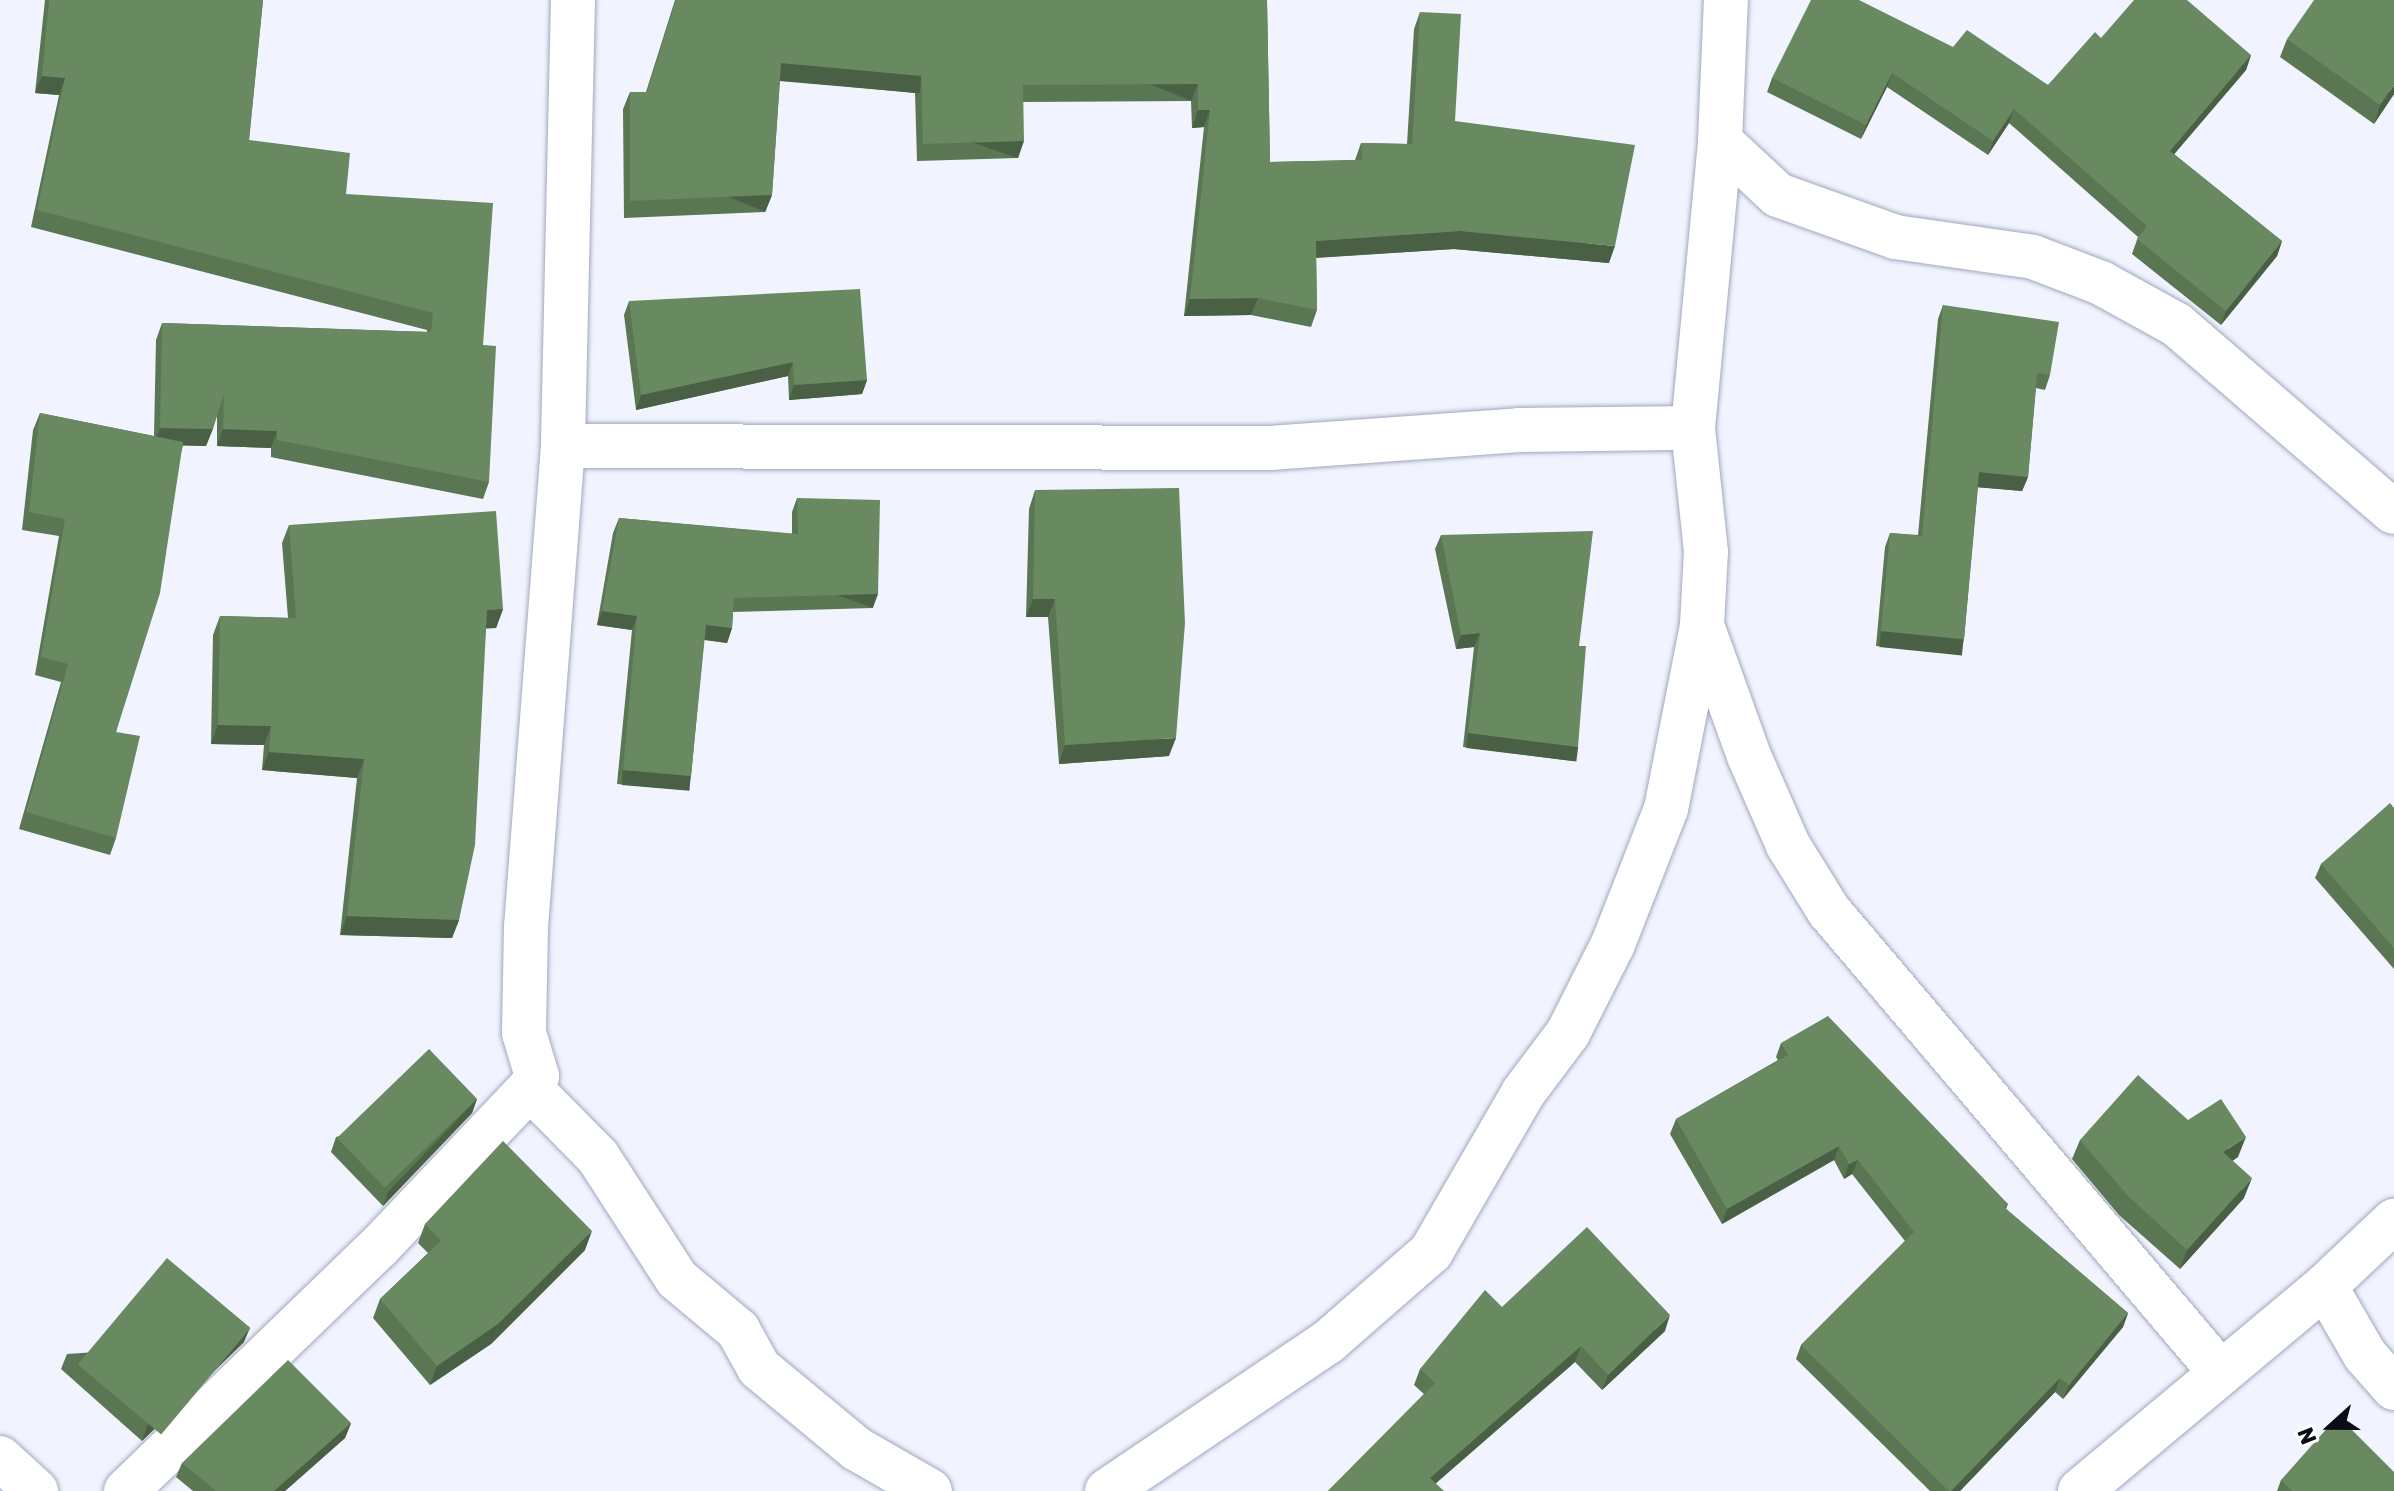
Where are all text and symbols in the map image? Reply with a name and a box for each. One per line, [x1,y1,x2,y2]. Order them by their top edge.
north arrow [2290,1387,2370,1467]
text: N [2292,1424,2323,1448]

